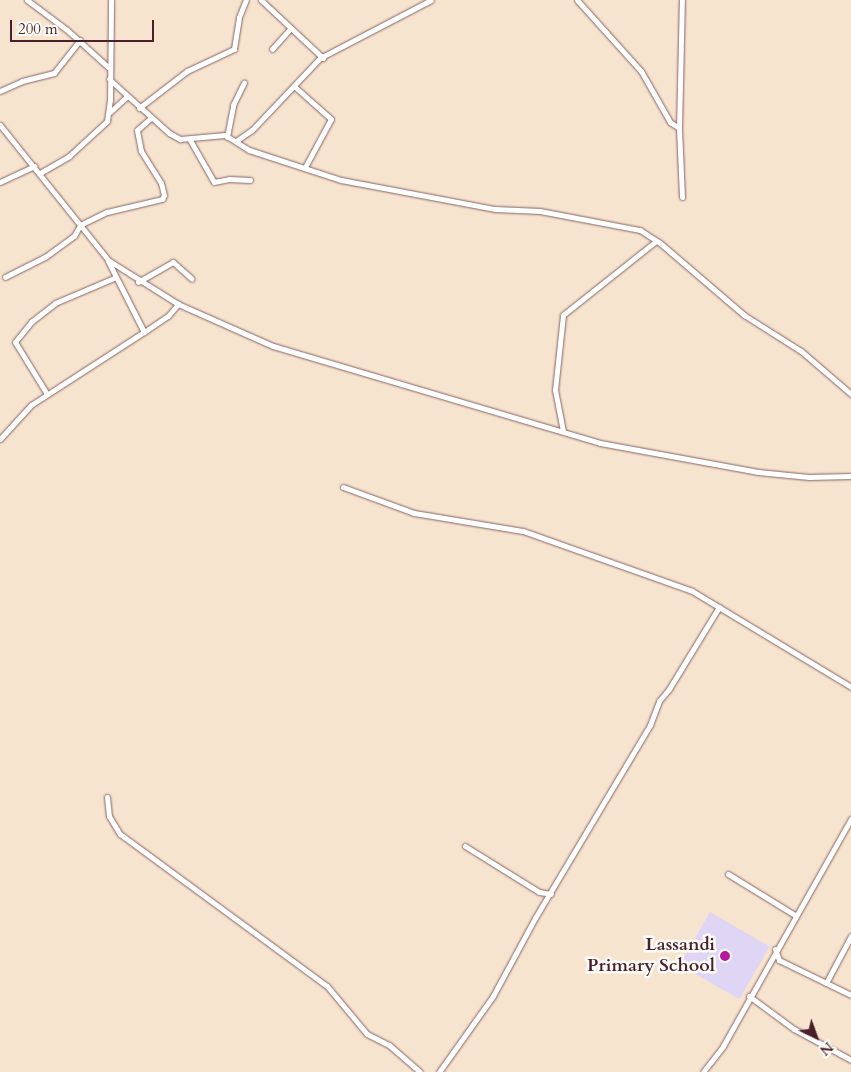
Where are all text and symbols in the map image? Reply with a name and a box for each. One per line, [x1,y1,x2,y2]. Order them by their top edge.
scale bar [12,10,156,42]
text: 200 m [18,19,58,39]
place label: Lassandi Primary School [587,935,715,978]
marker: Lassandi Primary School [719,950,731,962]
north arrow [791,1012,841,1062]
text: N [815,1037,837,1060]

